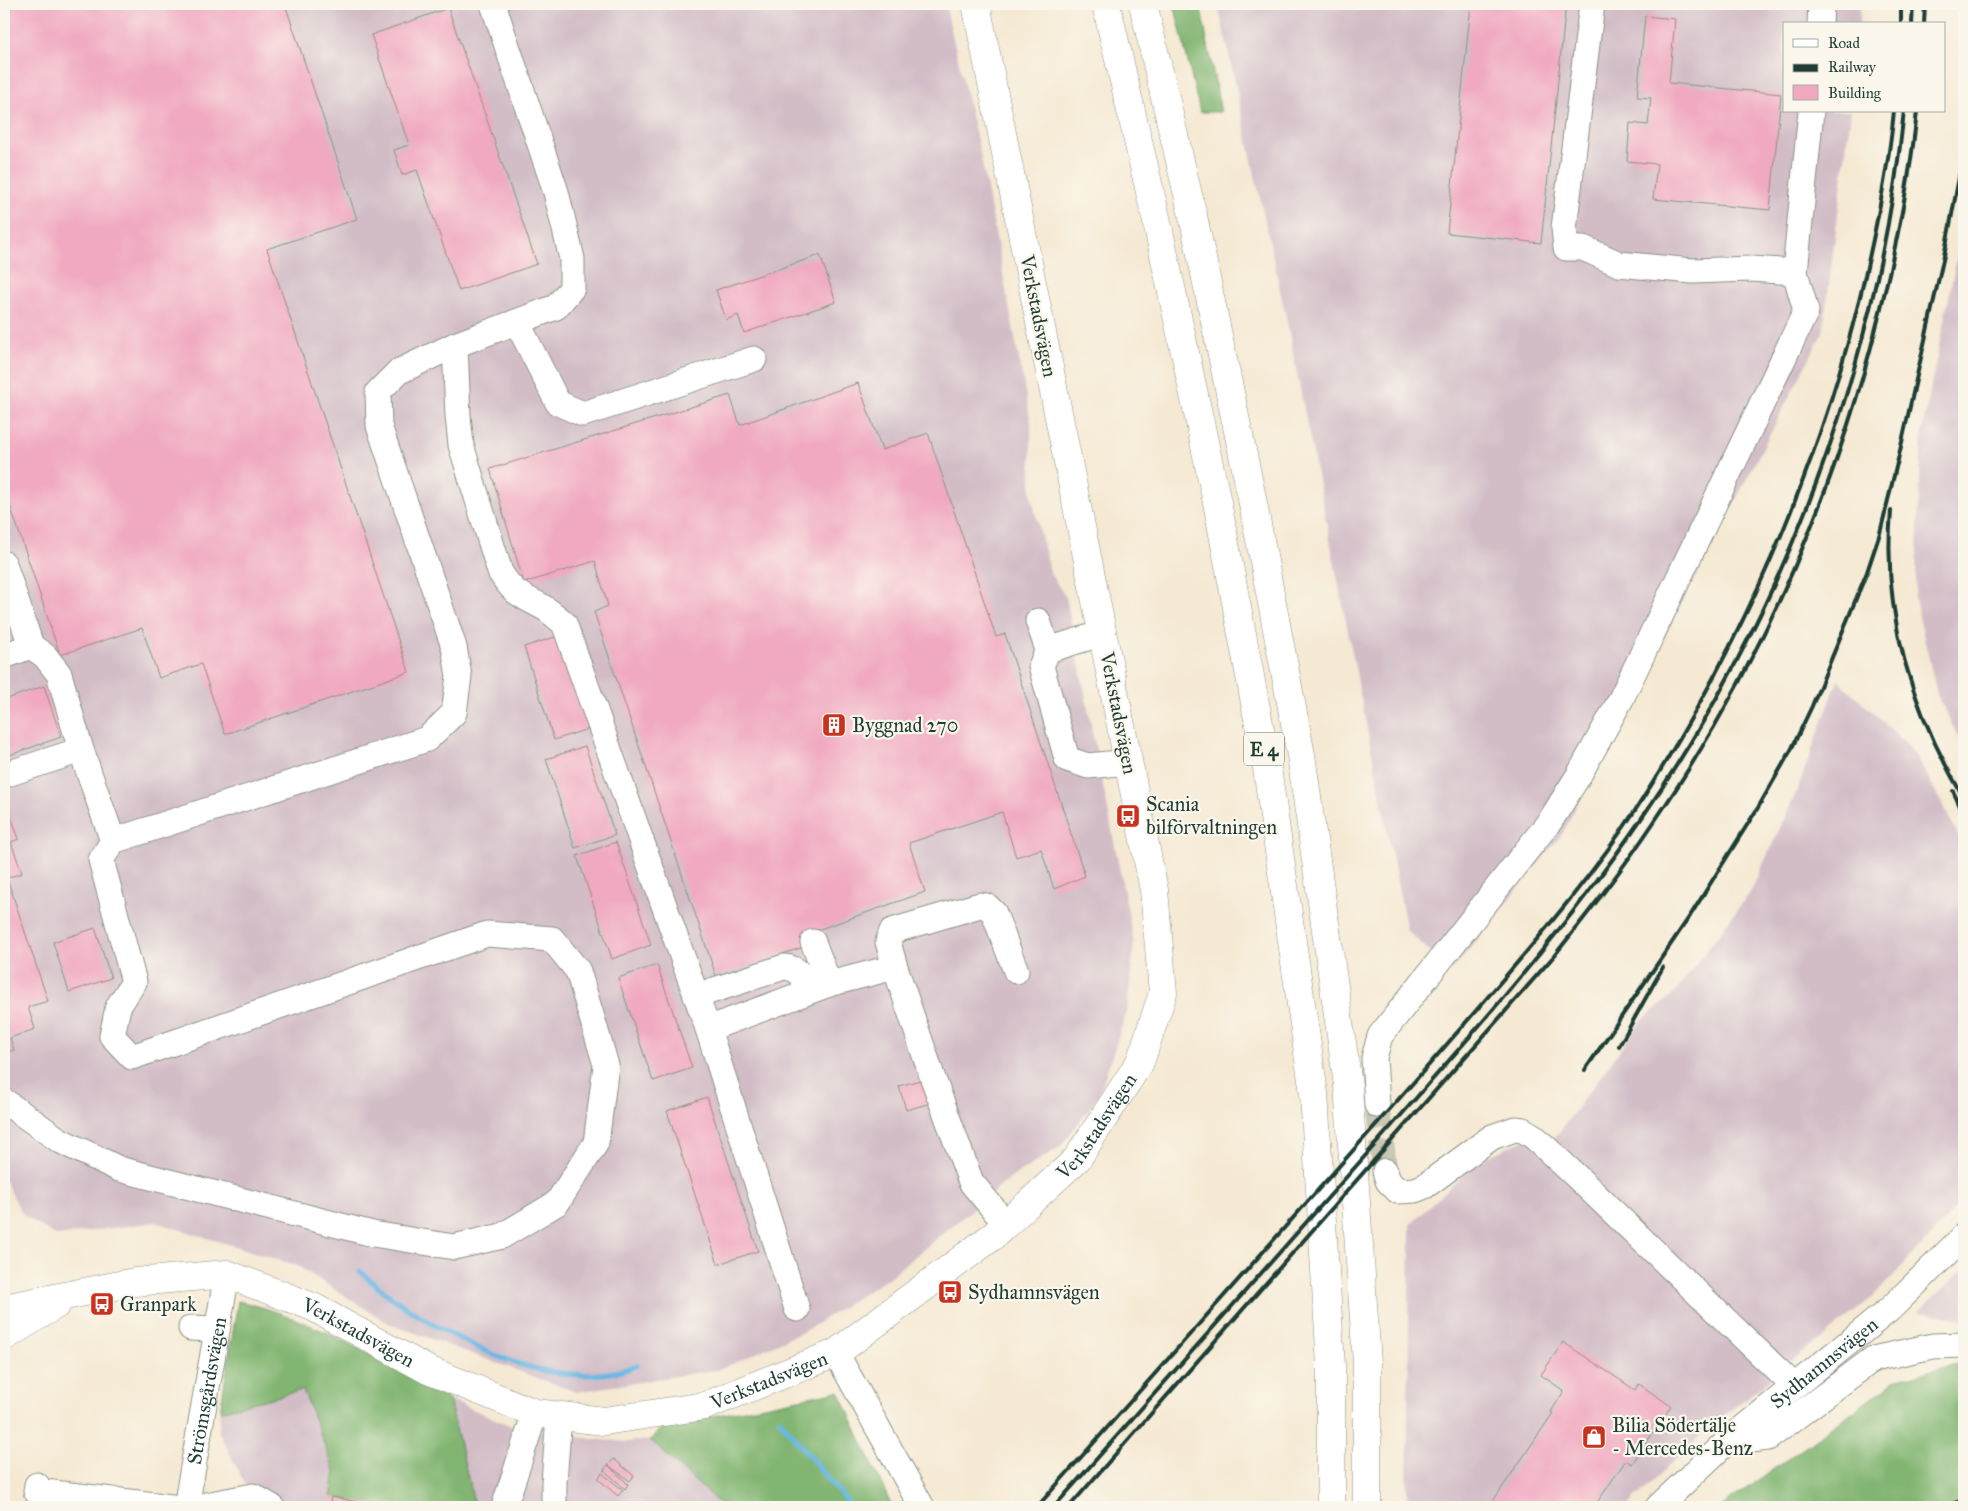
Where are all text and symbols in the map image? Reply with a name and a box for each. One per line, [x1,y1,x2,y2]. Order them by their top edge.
legend [1783,22,1946,112]
text: Road [1828,34,1860,52]
text: Railway [1828,58,1877,76]
text: Building [1828,84,1882,102]
street label: Verkstadsvägen [1014,252,1063,380]
street label: Verkstadsvägen [1094,649,1143,777]
building icon: Byggnad 270 [821,712,847,738]
place label: Byggnad 270 [852,713,958,738]
road number: E 4 [1244,732,1284,766]
place label: Scania bilförvaltningen [1146,792,1277,840]
bus stop icon: Scania bilförvaltningen [1115,803,1141,829]
street label: Verkstadsvägen [1050,1068,1142,1185]
bus stop icon: Sydhamnsvägen [937,1279,963,1305]
place label: Sydhamnsvägen [968,1280,1100,1305]
bus stop icon: Granpark [89,1291,115,1317]
place label: Granpark [120,1292,197,1316]
street label: Verkstadsvägen [298,1292,419,1372]
street label: Sydhamnsvägen [1765,1312,1883,1413]
street label: Strömsgårdsvägen [182,1315,231,1466]
street label: Verkstadsvägen [706,1346,831,1415]
place label: Bilia Södertälje - Mercedes-Benz [1612,1413,1753,1460]
shop icon: Bilia Södertälje - Mercedes-Benz [1581,1424,1607,1450]

